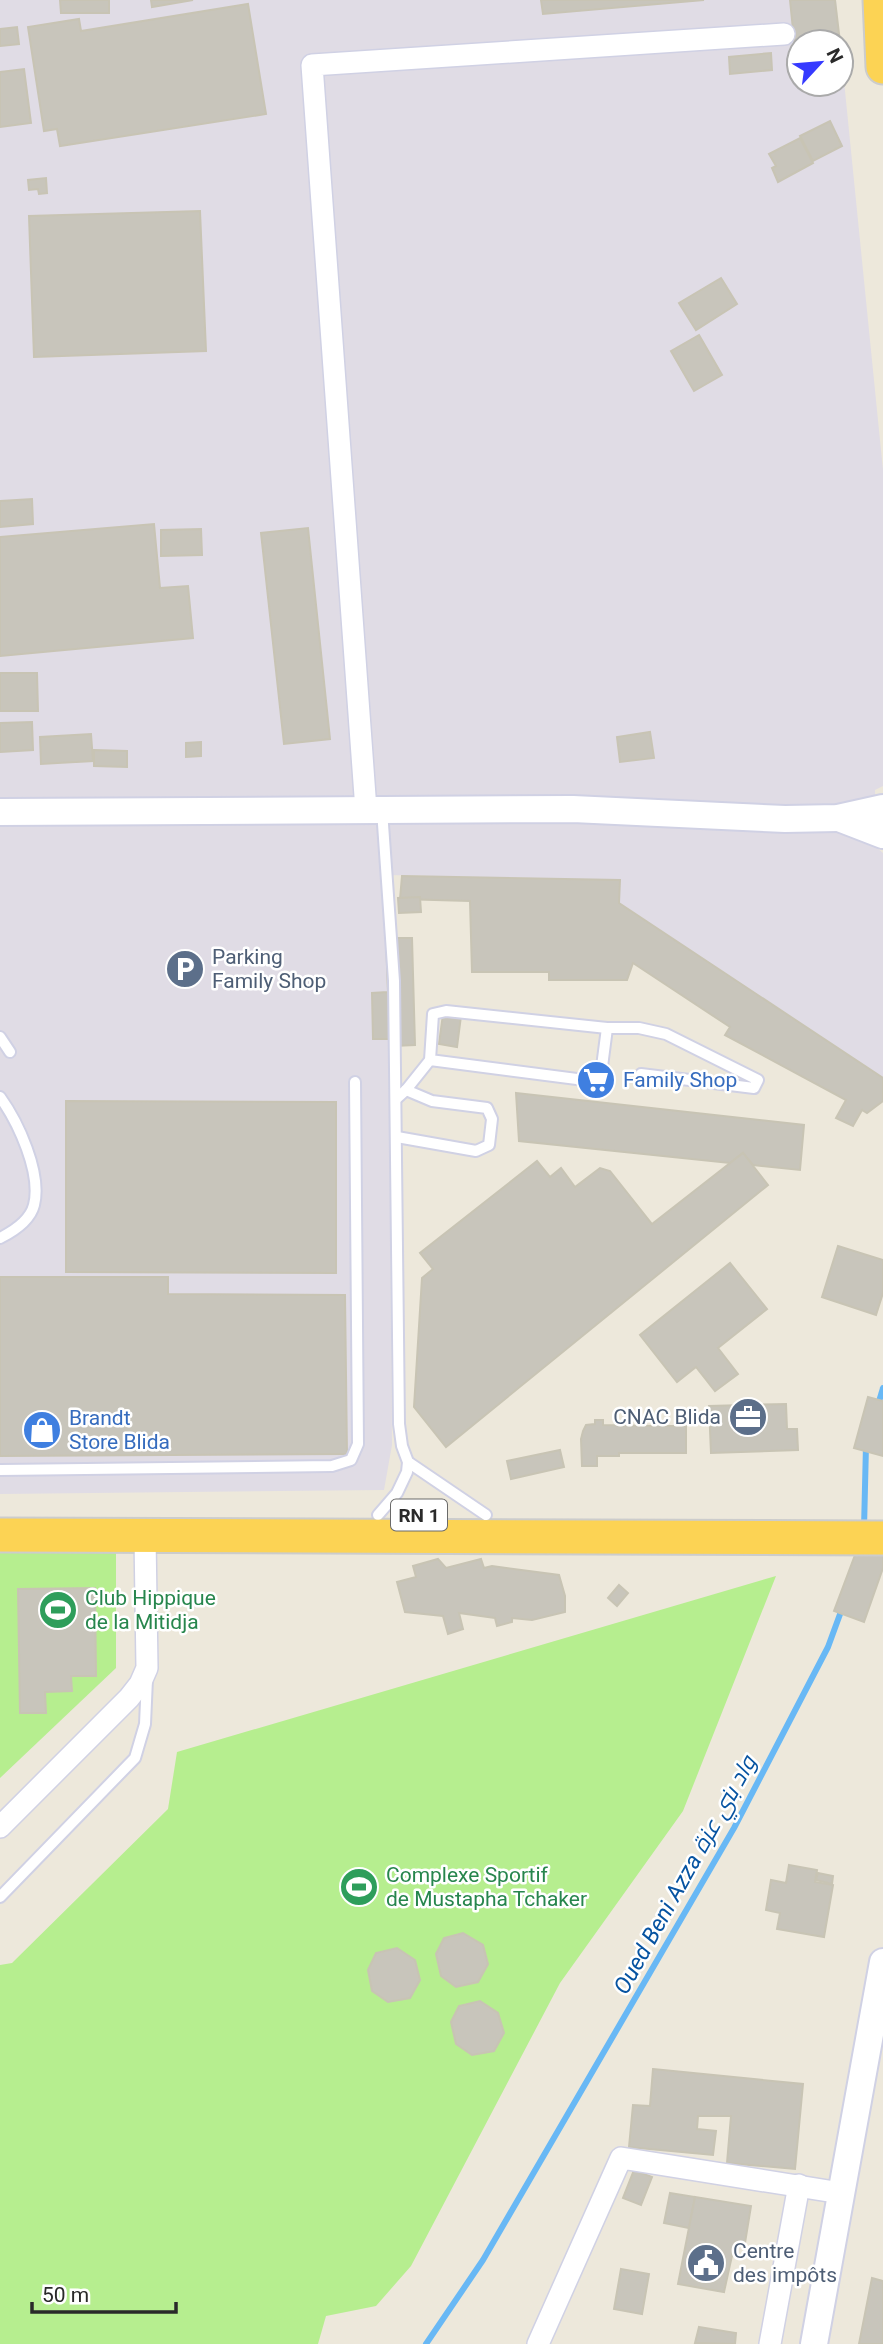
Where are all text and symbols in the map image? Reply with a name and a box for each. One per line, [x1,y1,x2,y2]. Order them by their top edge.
north arrow [785,28,855,98]
text: N [822,45,848,67]
place label: Parking Family Shop [212,945,326,993]
parking icon: Parking Family Shop [164,948,206,990]
supermarket icon: Family Shop [575,1059,617,1101]
place label: Family Shop [623,1068,737,1092]
office icon: CNAC Blida [727,1396,769,1438]
place label: CNAC Blida [613,1405,721,1429]
place label: Brandt Store Blida [69,1406,170,1454]
shop icon: Brandt Store Blida [21,1409,63,1451]
road number: RN 1 [391,1499,447,1530]
place label: Club Hippique de la Mitidja [85,1586,216,1634]
sports icon: Club Hippique de la Mitidja [37,1589,79,1631]
water label: Oued Beni Azza واد بني عزة [608,1750,766,2001]
place label: Complexe Sportif de Mustapha Tchaker [386,1863,587,1911]
sports icon: Complexe Sportif de Mustapha Tchaker [338,1866,380,1908]
place label: Centre des impôts [733,2239,837,2287]
public building icon: Centre des impôts [685,2242,727,2284]
scale bar [32,2270,175,2314]
text: 50 m [42,2283,89,2307]

